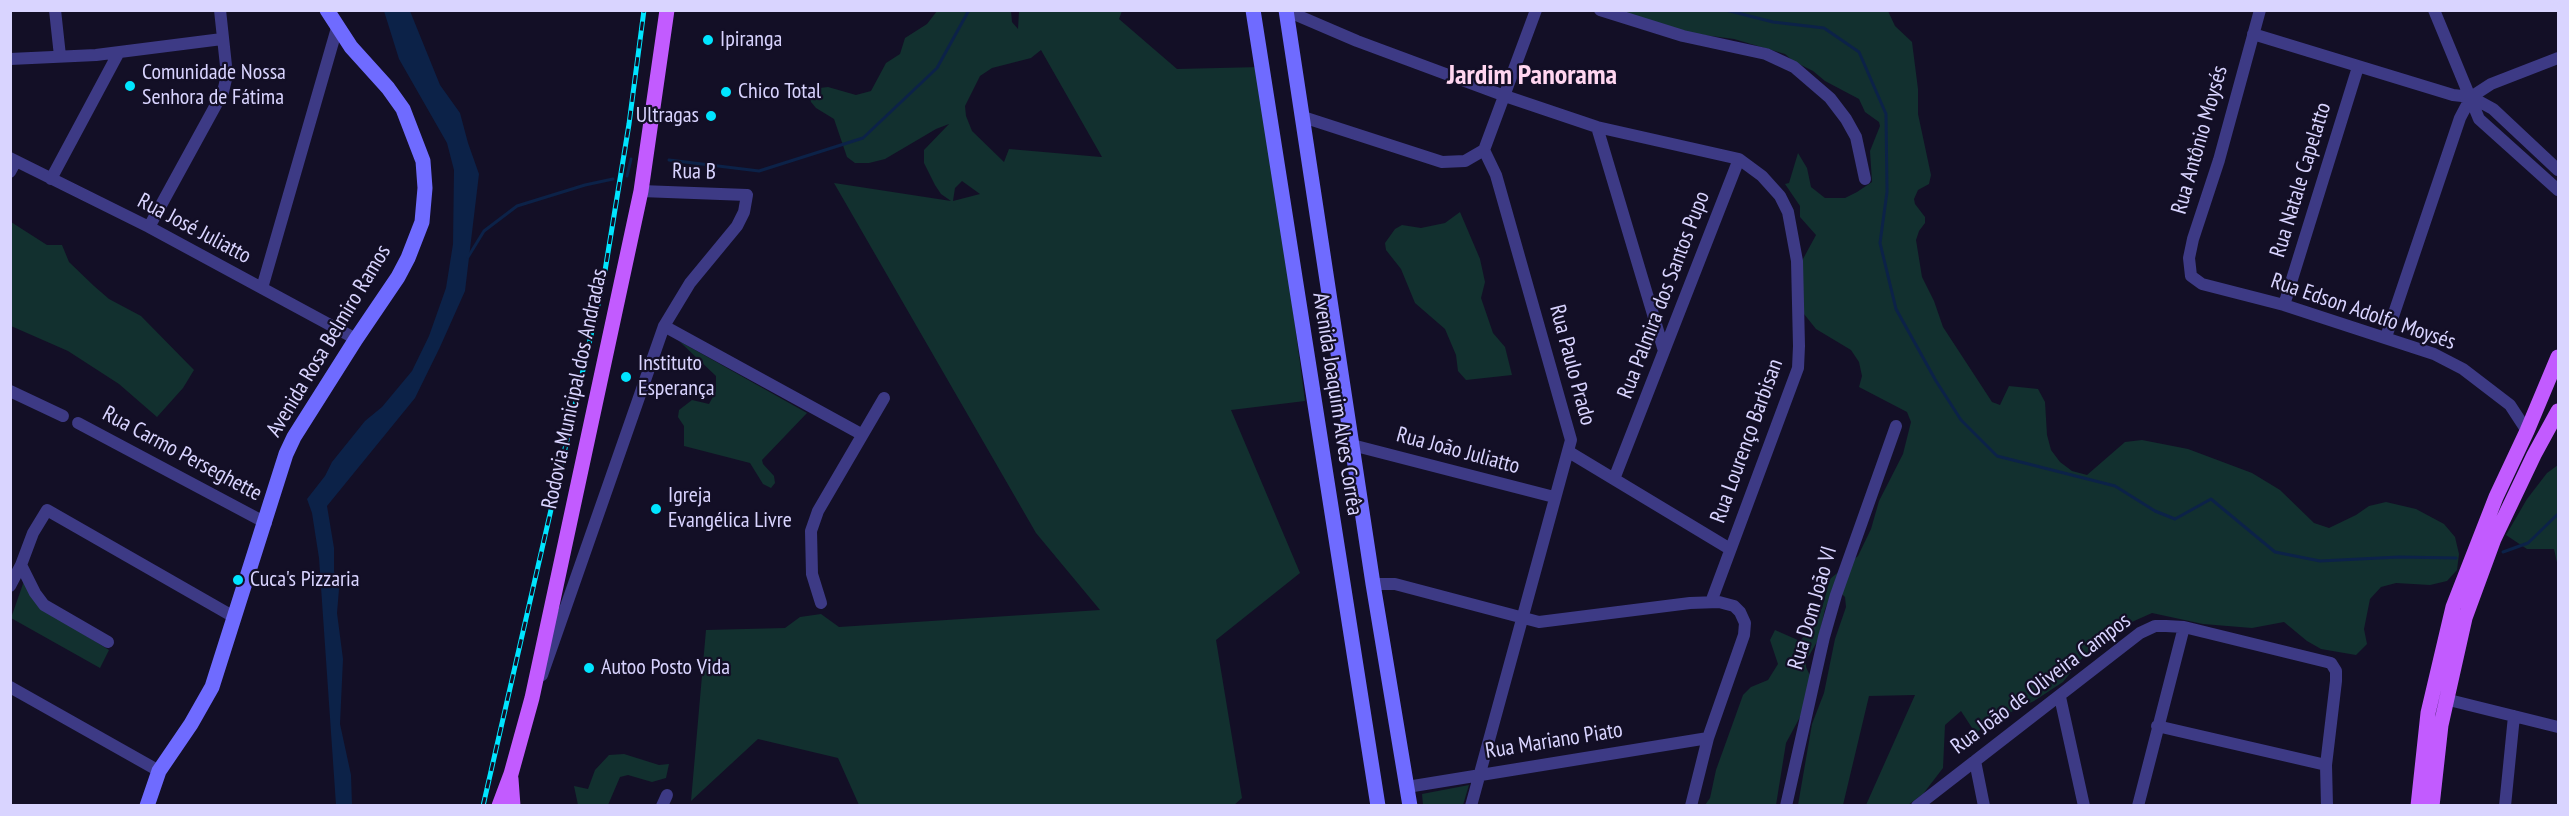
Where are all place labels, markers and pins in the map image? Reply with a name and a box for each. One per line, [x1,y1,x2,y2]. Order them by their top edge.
place label: Ipiranga [720,27,782,53]
marker: Ipiranga [701,33,715,47]
place label: Comunidade Nossa Senhora de Fátima [142,60,286,112]
marker: Comunidade Nossa Senhora de Fátima [123,79,137,93]
place label: Chico Total [738,79,821,105]
marker: Chico Total [719,85,733,99]
place label: Ultragas [636,103,699,129]
marker: Ultragas [704,109,718,123]
place label: Instituto Esperança [638,351,715,402]
marker: Instituto Esperança [619,370,633,384]
place label: Igreja Evangélica Livre [668,483,792,534]
marker: Igreja Evangélica Livre [649,502,663,516]
place label: Cuca's Pizzaria [250,567,360,593]
marker: Cuca's Pizzaria [231,573,245,587]
place label: Autoo Posto Vida [601,655,730,681]
marker: Autoo Posto Vida [582,661,596,675]

